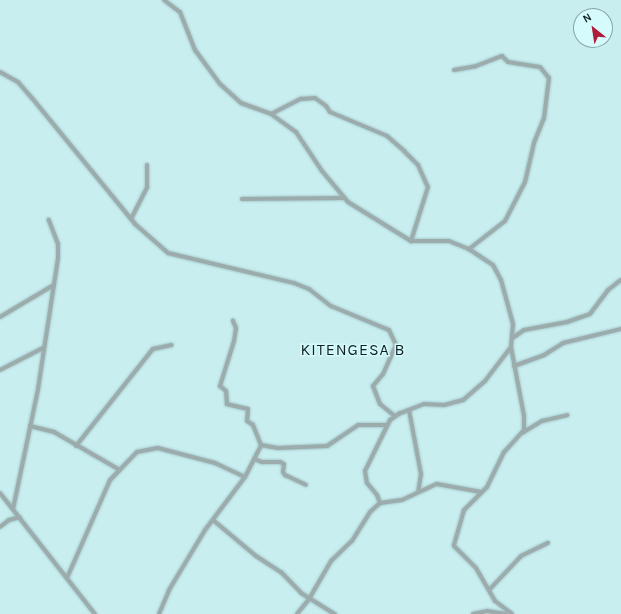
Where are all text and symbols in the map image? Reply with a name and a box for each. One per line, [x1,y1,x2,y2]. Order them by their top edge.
north arrow [573,8,613,48]
text: N [581,10,594,26]
district label: KITENGESA B [300,340,406,360]

